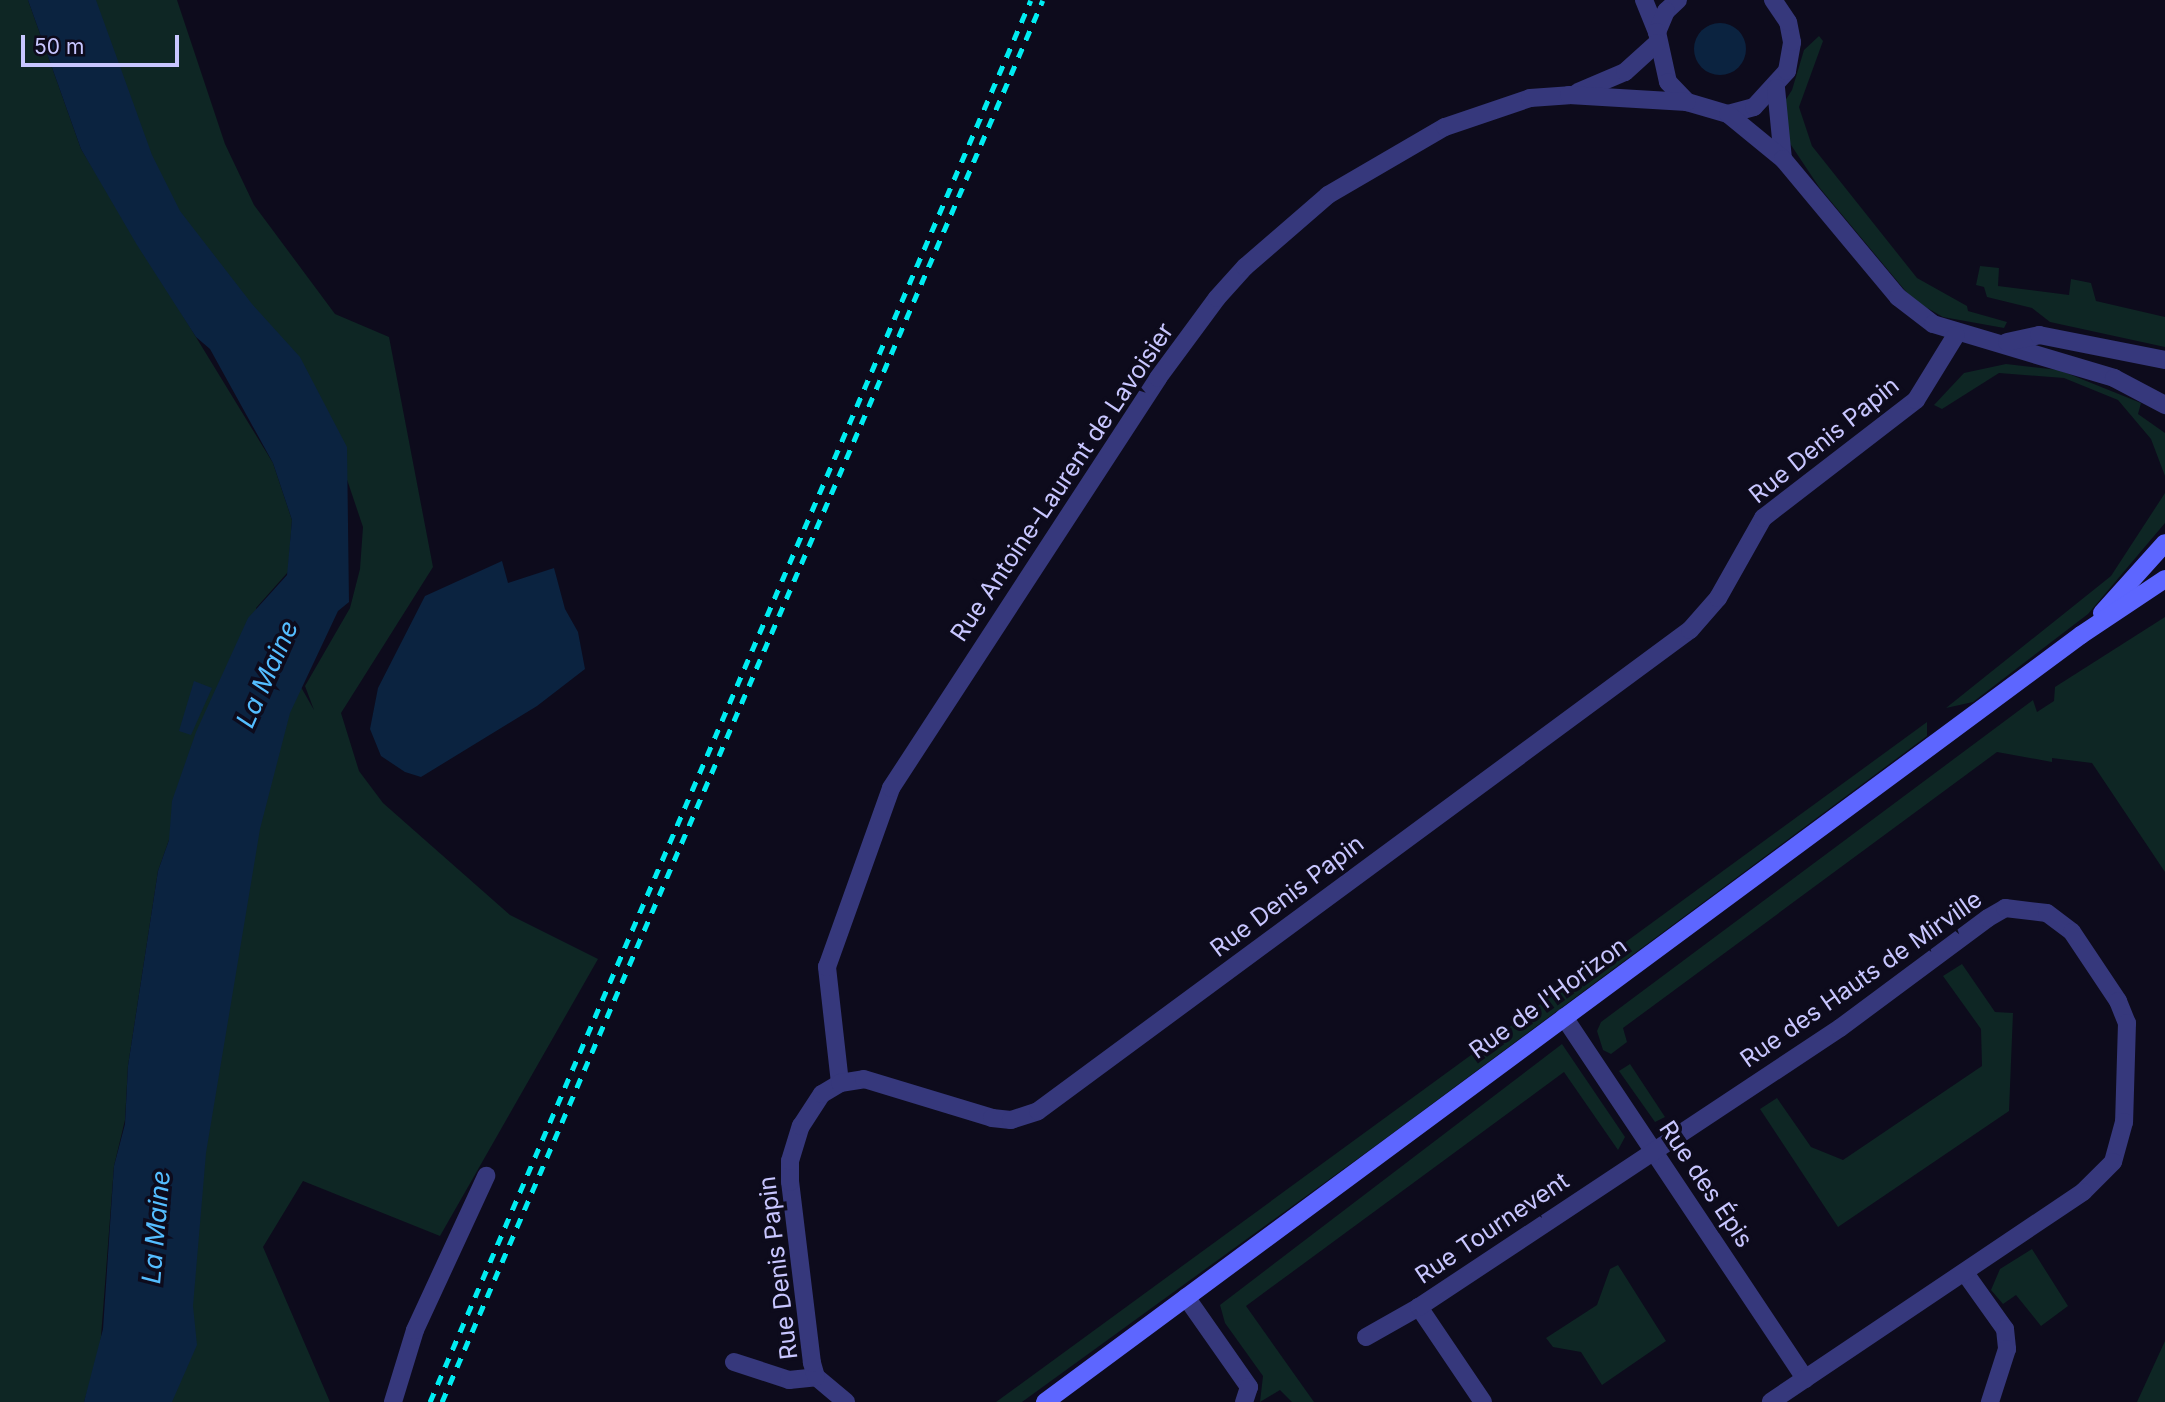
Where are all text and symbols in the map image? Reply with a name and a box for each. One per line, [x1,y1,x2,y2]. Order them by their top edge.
scale bar [24,21,182,65]
text: 50 m [34,34,84,59]
street label: Rue Antoine-Laurent de Lavoisier [944,317,1180,647]
street label: Rue Denis Papin [1743,371,1905,509]
water label: La Maine [230,616,304,732]
street label: Rue Denis Papin [1205,829,1369,963]
street label: Rue des Hauts de Mirville [1735,885,1987,1073]
street label: Rue de l'Horizon [1464,931,1632,1065]
street label: Rue des Épis [1653,1115,1759,1253]
street label: Rue Tournevent [1410,1166,1574,1290]
water label: La Maine [135,1169,177,1285]
street label: Rue Denis Papin [752,1175,804,1361]

